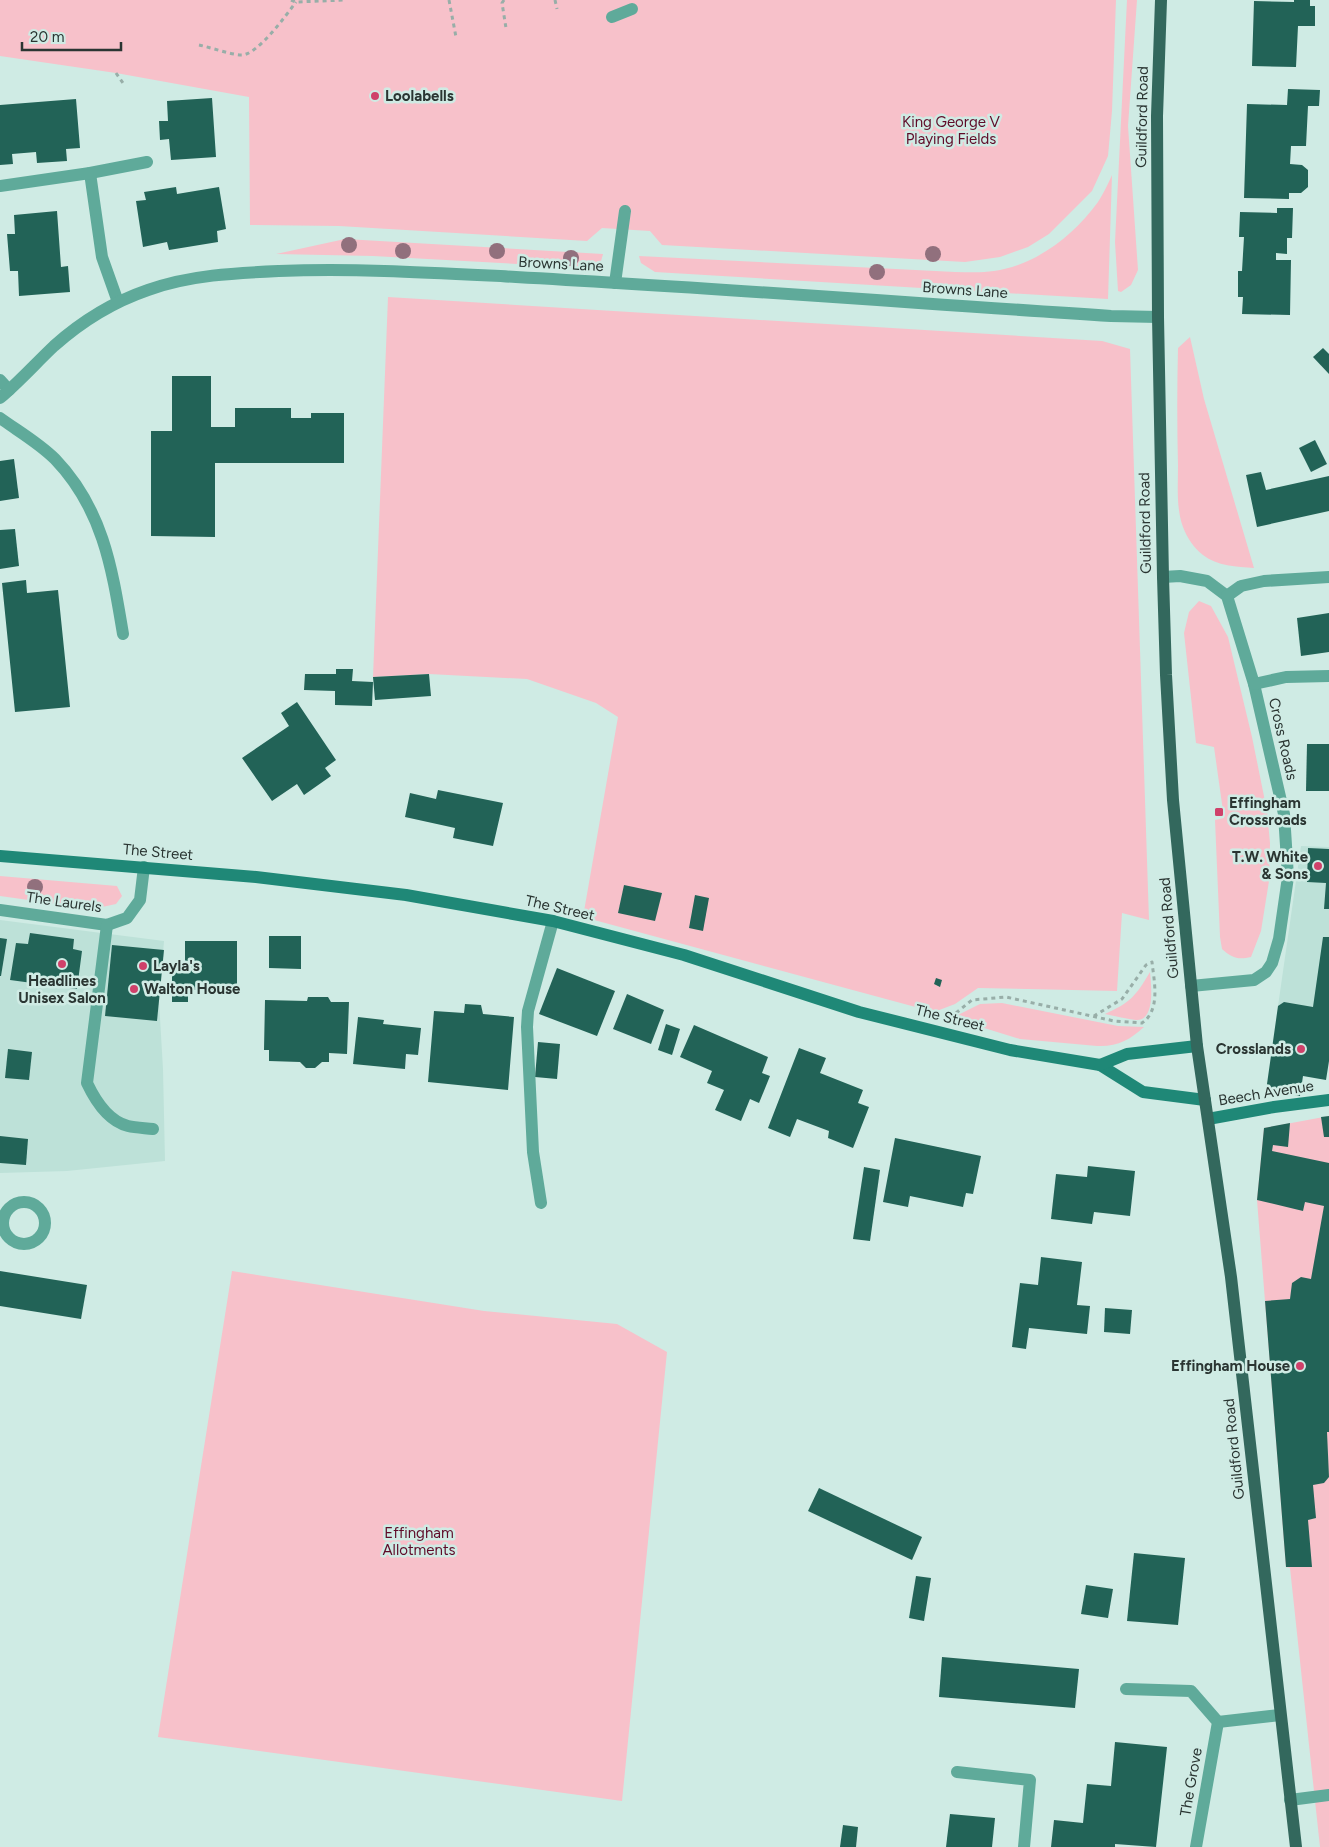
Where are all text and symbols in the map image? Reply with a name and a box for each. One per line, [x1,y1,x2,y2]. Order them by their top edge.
scale bar [22,20,121,52]
text: 20 m [30,28,64,46]
street label: Guildford Road [1132,66,1152,168]
place label: Loolabells [385,87,454,105]
marker: Loolabells [369,90,381,102]
park label: King George V Playing Fields [902,113,1001,148]
street label: Browns Lane [518,253,604,275]
street label: Browns Lane [922,278,1008,302]
street label: Guildford Road [1135,472,1155,574]
street label: Cross Roads [1265,696,1301,782]
place label: Effingham Crossroads [1229,794,1307,829]
marker: Effingham Crossroads [1213,806,1225,818]
street label: The Street [122,840,194,864]
place label: T.W. White & Sons [1232,848,1309,883]
marker: T.W. White & Sons [1312,860,1324,872]
street label: Guildford Road [1156,877,1182,979]
street label: The Laurels [25,888,103,916]
street label: The Street [524,891,597,925]
place label: Layla's [153,957,200,975]
marker: Headlines Unisex Salon [56,958,68,970]
marker: Layla's [137,960,149,972]
place label: Headlines Unisex Salon [18,972,106,1007]
place label: Walton House [144,980,241,998]
marker: Walton House [128,983,140,995]
street label: The Street [914,1001,987,1035]
place label: Crosslands [1216,1040,1291,1058]
marker: Crosslands [1295,1043,1307,1055]
street label: Beech Avenue [1217,1077,1315,1109]
place label: Effingham House [1171,1357,1291,1375]
marker: Effingham House [1294,1360,1306,1372]
street label: Guildford Road [1220,1398,1248,1500]
park label: Effingham Allotments [382,1524,456,1559]
street label: The Grove [1176,1746,1206,1818]

